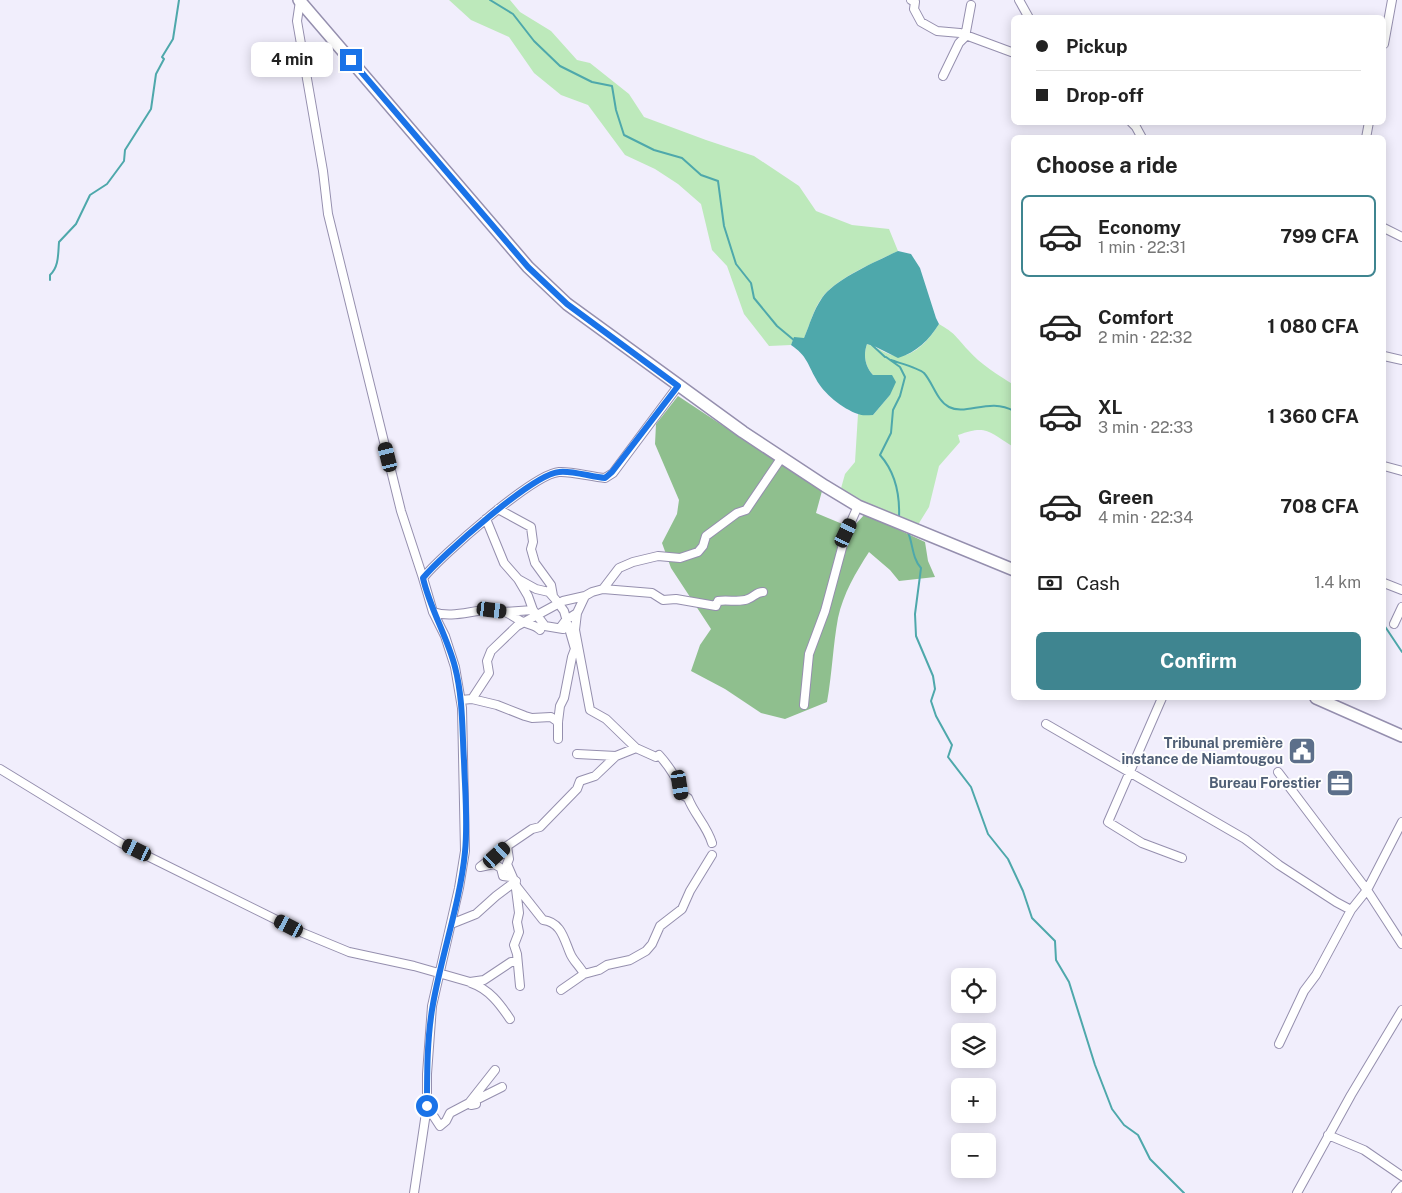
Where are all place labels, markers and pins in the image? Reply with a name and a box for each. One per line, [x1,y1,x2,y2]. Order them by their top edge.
place label: Tribunal première instance de Niamtougou [1121,735,1283,767]
public building icon: Tribunal première instance de Niamtougou [1287,736,1317,766]
office icon: Bureau Forestier [1325,768,1355,798]
place label: Bureau Forestier [1209,775,1321,791]

